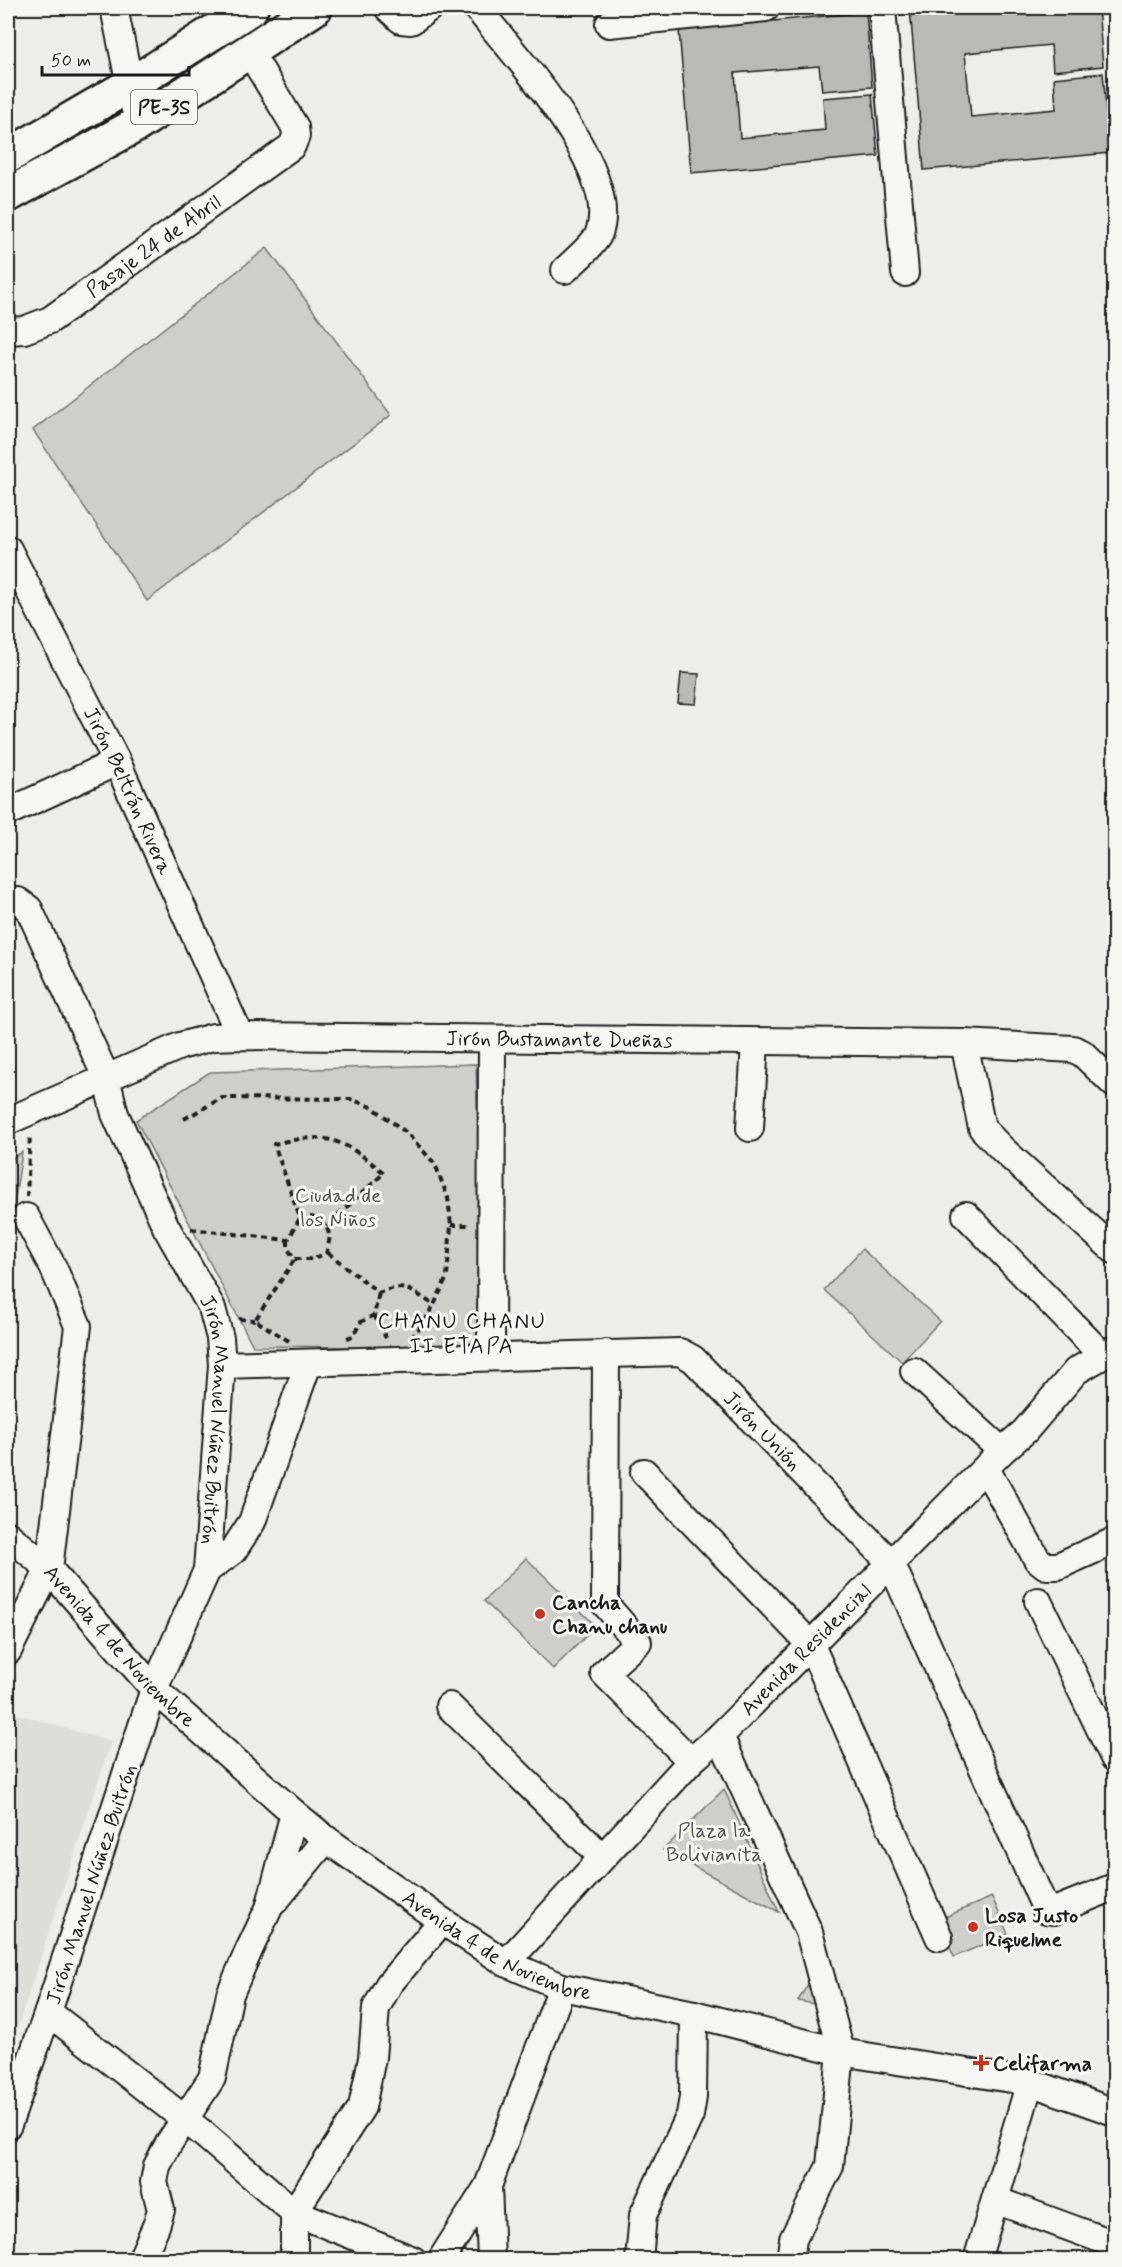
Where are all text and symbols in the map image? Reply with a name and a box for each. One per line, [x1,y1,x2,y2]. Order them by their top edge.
scale bar [42,39,189,77]
text: 50 m [51,49,91,73]
road number: PE-3S [131,90,197,124]
street label: Pasaje 24 de Abril [81,189,227,305]
street label: Jirón Beltrán Rivera [76,702,179,880]
street label: Jirón Bustamante Dueñas [446,1025,673,1055]
park label: Ciudad de los Niños [295,1182,381,1234]
street label: Jirón Manuel Núñez Buitrón [192,1290,235,1545]
district label: CHANU CHANU II ETAPA [377,1308,547,1361]
street label: Jirón Unión [717,1385,807,1478]
street label: Avenida 4 de Noviembre [37,1559,201,1734]
street label: Avenida Residencial [735,1578,878,1722]
place label: Cancha Chanu chanu [552,1589,667,1641]
marker: Cancha Chanu chanu [533,1607,547,1621]
street label: Jirón Manuel Núñez Buitrón [40,1760,144,2008]
park label: Plaza la Bolivianita [666,1817,762,1869]
street label: Avenida 4 de Noviembre [396,1884,594,2008]
place label: Losa Justo Riquelme [985,1902,1078,1954]
marker: Losa Justo Riquelme [966,1920,980,1934]
place label: Celifarma [993,2050,1092,2078]
marker: Celifarma [974,2056,988,2070]

